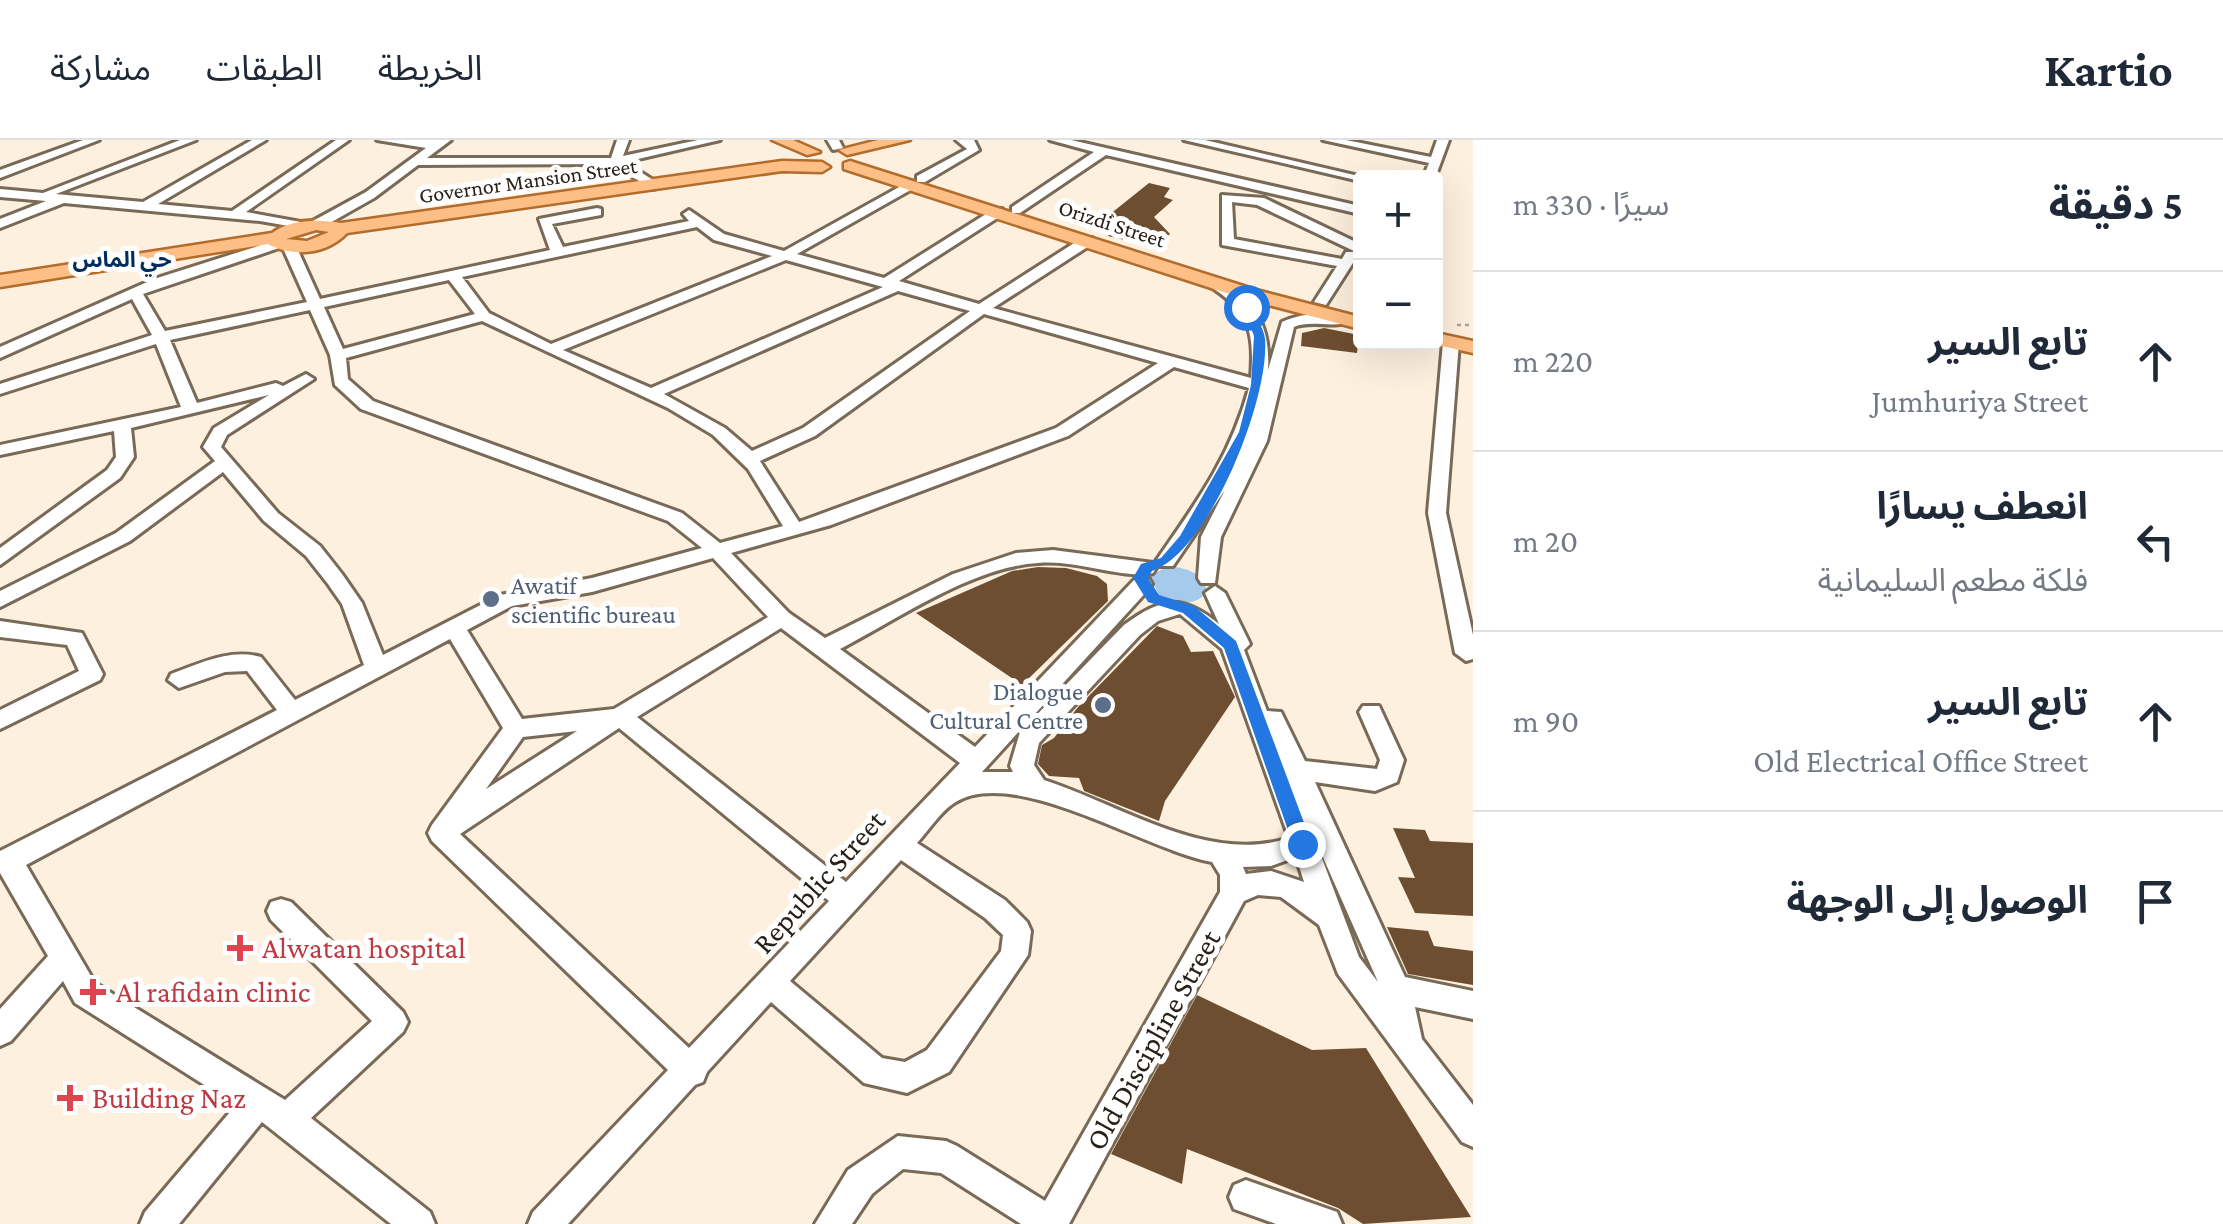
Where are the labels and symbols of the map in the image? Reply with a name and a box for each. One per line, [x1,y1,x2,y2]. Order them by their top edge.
street label: Governor Mansion Street [417,153,639,208]
street label: Orizdi Street [1055,194,1169,253]
district label: حي الماس [72,247,172,277]
route start [1224,285,1270,331]
place label: Awatif scientific bureau [511,572,676,628]
marker: Awatif scientific bureau [480,588,502,610]
place label: Dialogue Cultural Centre [929,678,1083,734]
marker: Dialogue Cultural Centre [1092,694,1114,716]
street label: Republic Street [746,803,893,960]
route end [1280,822,1326,868]
street label: Old Discipline Street [1079,923,1228,1156]
place label: Alwatan hospital [262,931,466,965]
marker: Alwatan hospital [227,935,253,961]
place label: Al rafidain clinic [116,975,311,1008]
marker: Al rafidain clinic [80,979,106,1005]
place label: Building Naz [92,1081,246,1115]
marker: Building Naz [57,1085,83,1111]

